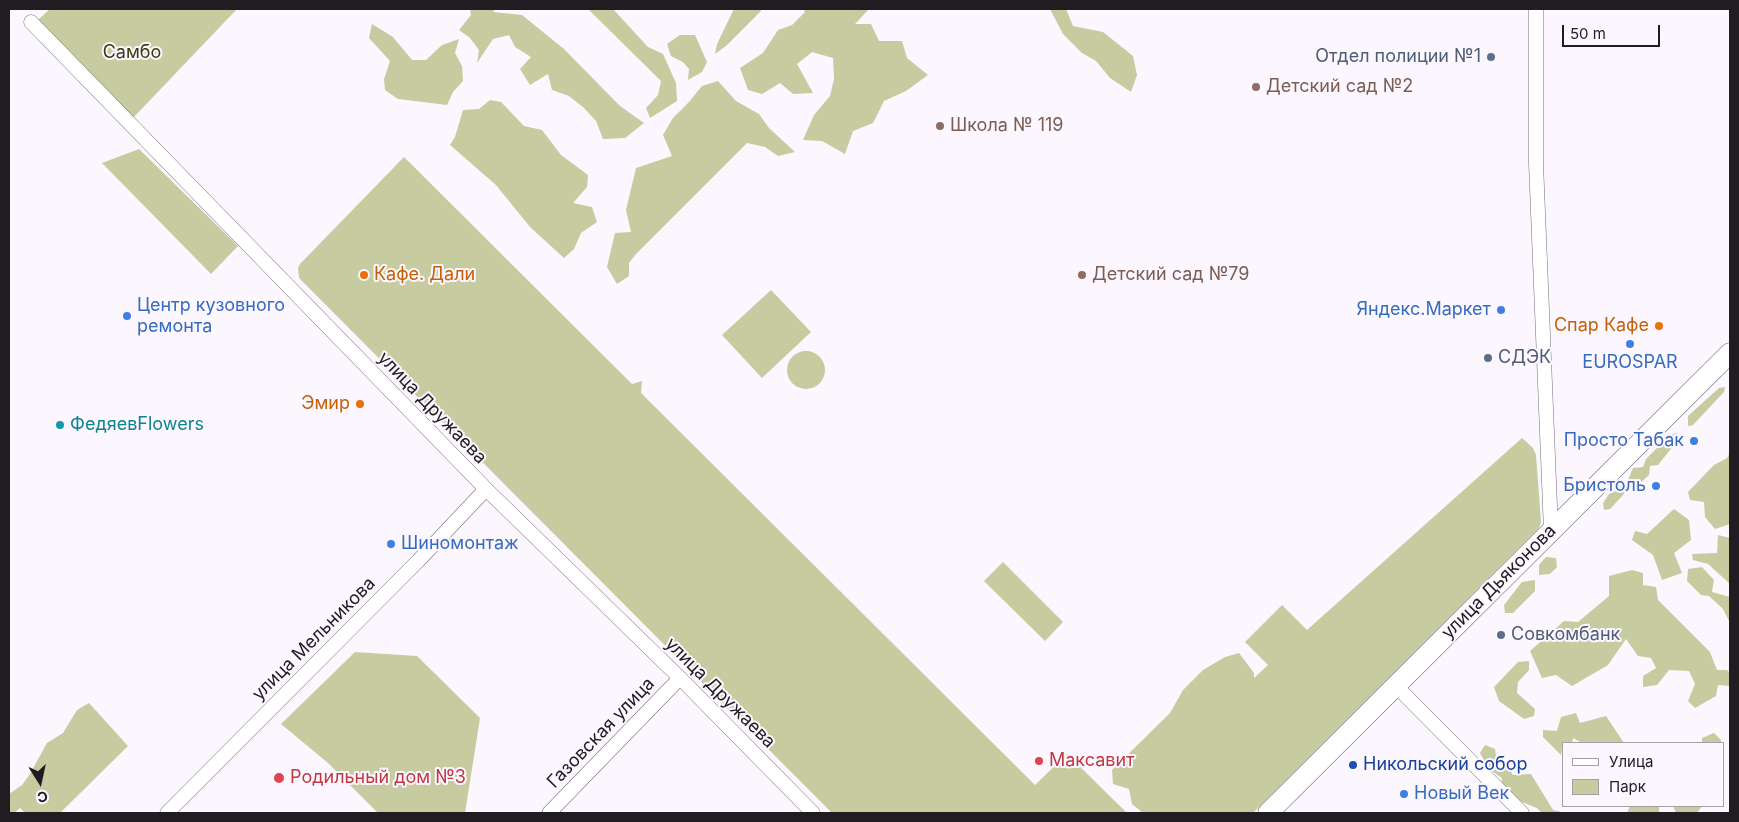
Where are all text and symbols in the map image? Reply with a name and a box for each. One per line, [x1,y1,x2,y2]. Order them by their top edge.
scale bar [1564,15,1662,47]
text: 50 m [1570,24,1606,43]
park label: Самбо [103,42,161,64]
place label: Отдел полиции №1 [1315,46,1481,68]
marker: Отдел полиции №1 [1485,51,1497,63]
place label: Детский сад №2 [1266,76,1413,98]
marker: Детский сад №2 [1250,81,1262,93]
place label: Школа № 119 [950,115,1063,137]
marker: Школа № 119 [934,120,946,132]
place label: Кафе. Дали [374,264,475,286]
place label: Детский сад №79 [1092,264,1249,286]
marker: Кафе. Дали [358,269,370,281]
marker: Детский сад №79 [1076,269,1088,281]
place label: Центр кузовного ремонта [137,295,285,338]
place label: Яндекс.Маркет [1357,299,1491,321]
marker: Яндекс.Маркет [1495,304,1507,316]
marker: Центр кузовного ремонта [121,310,133,322]
place label: Спар Кафе [1554,315,1649,337]
marker: Спар Кафе [1653,320,1665,332]
marker: EUROSPAR [1624,338,1636,350]
place label: СДЭК [1498,347,1551,369]
street label: улица Дружаева [373,348,491,468]
marker: СДЭК [1482,352,1494,364]
place label: EUROSPAR [1582,352,1678,374]
place label: Эмир [301,393,350,415]
marker: Эмир [354,398,366,410]
place label: ФедяевFlowers [70,414,204,436]
marker: ФедяевFlowers [54,419,66,431]
place label: Просто Табак [1564,430,1684,452]
marker: Просто Табак [1688,435,1700,447]
place label: Бристоль [1563,475,1646,497]
marker: Бристоль [1650,480,1662,492]
street label: улица Дьяконова [1437,520,1561,644]
place label: Шиномонтаж [401,533,519,555]
marker: Шиномонтаж [385,538,397,550]
street label: улица Мельникова [248,573,380,705]
place label: Совкомбанк [1511,624,1620,646]
marker: Совкомбанк [1495,629,1507,641]
street label: улица Дружаева [660,633,780,753]
street label: Газовская улица [543,673,659,793]
legend [1562,742,1724,807]
place label: Максавит [1049,750,1134,772]
text: Улица [1609,752,1653,771]
place label: Никольский собор [1363,754,1528,776]
marker: Максавит [1033,755,1045,767]
north arrow [15,757,65,807]
marker: Никольский собор [1347,759,1359,771]
place label: Родильный дом №3 [290,767,466,789]
marker: Родильный дом №3 [272,771,286,785]
text: Парк [1609,777,1646,796]
place label: Новый Век [1414,783,1509,805]
text: С [36,788,49,807]
marker: Новый Век [1398,788,1410,800]

